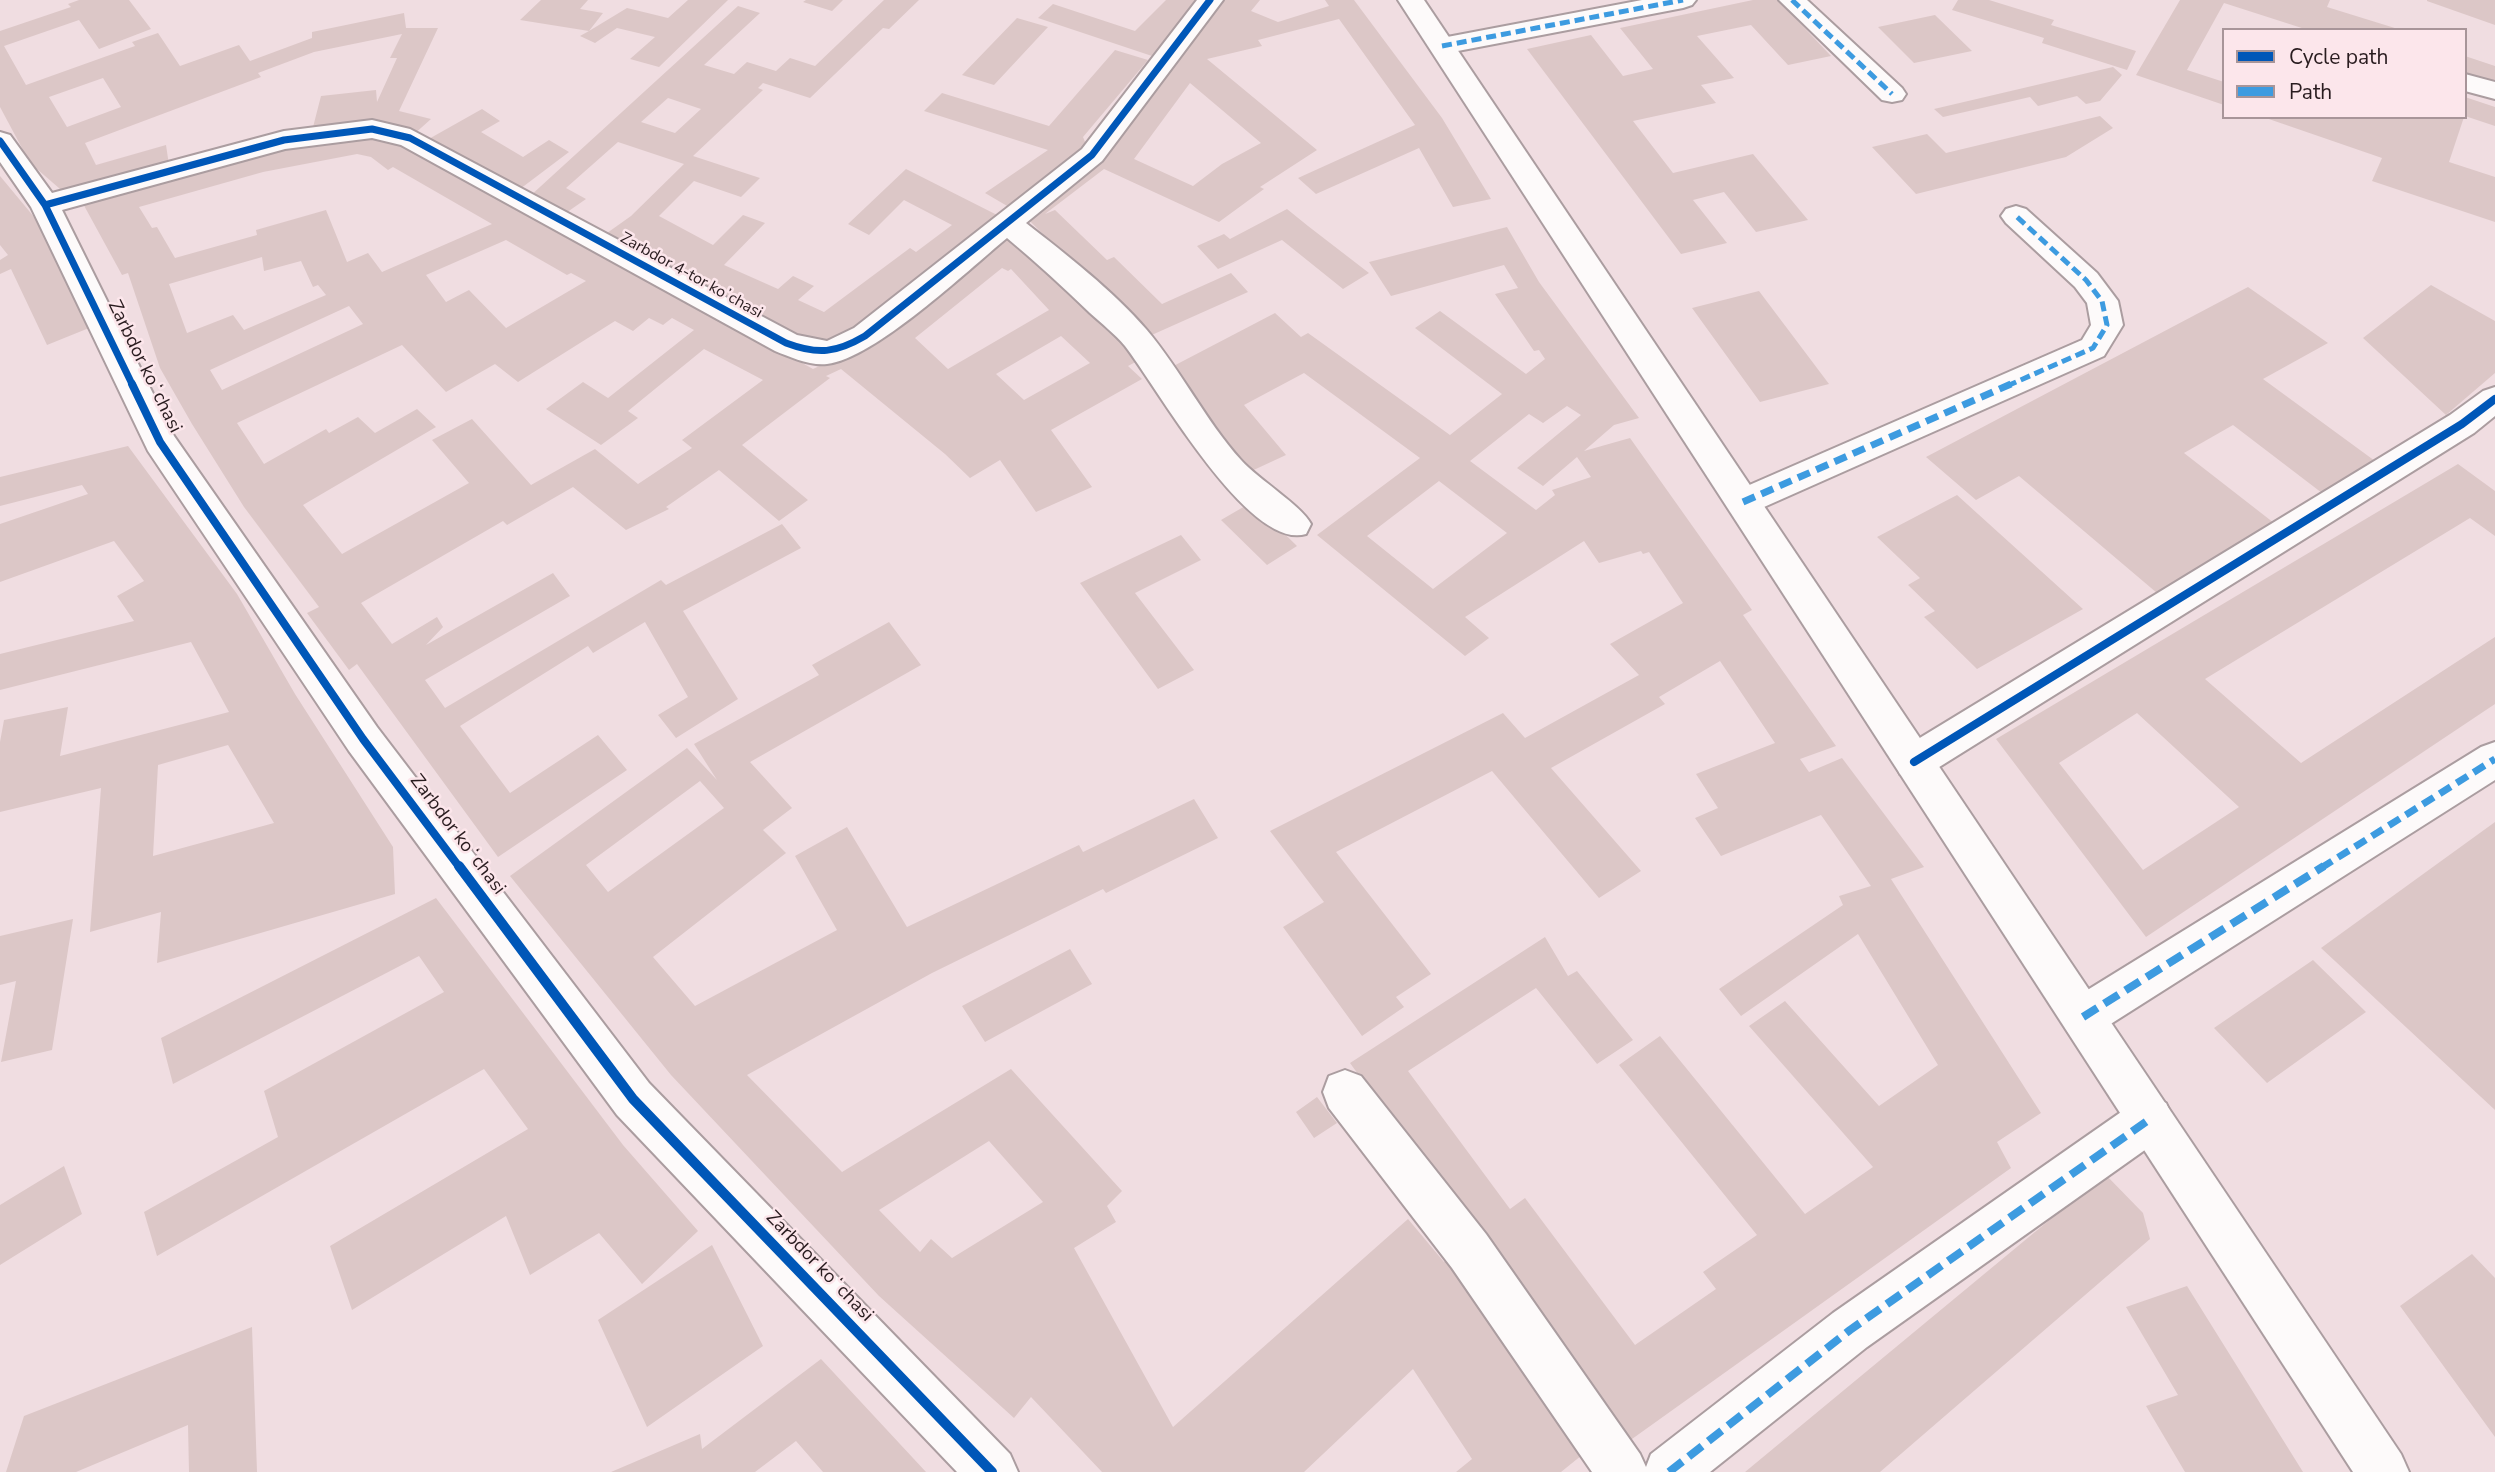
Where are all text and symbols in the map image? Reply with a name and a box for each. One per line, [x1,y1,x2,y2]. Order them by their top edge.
legend [2222,28,2467,119]
text: Cycle path [2289,43,2388,71]
text: Path [2289,78,2332,106]
street label: Zarbdor 4-tor koʼchasi [616,229,766,323]
street label: Zarbdor koʻchasi [102,297,186,437]
street label: Zarbdor koʻchasi [404,770,510,900]
street label: Zarbdor koʻchasi [761,1207,877,1327]

